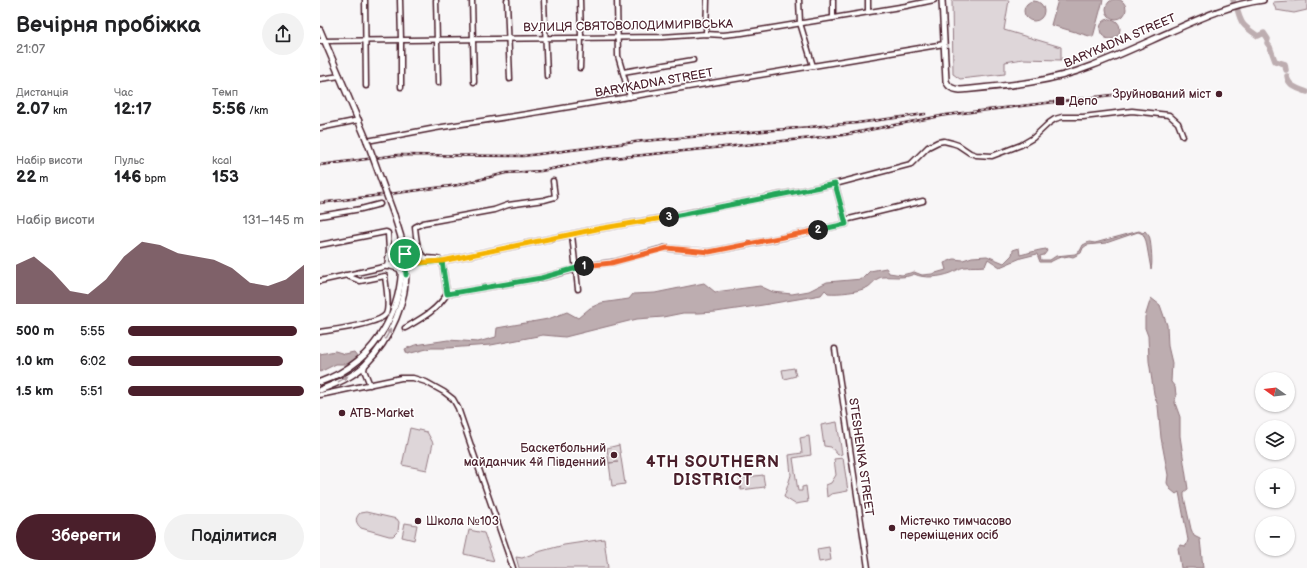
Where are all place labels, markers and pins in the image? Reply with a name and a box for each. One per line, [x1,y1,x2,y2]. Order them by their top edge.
place label: Зруйнований міст [1112,87,1211,102]
marker: Зруйнований міст [1214,89,1224,99]
place label: Депо [1069,94,1097,109]
marker: Депо [1054,95,1066,107]
pin: 3 [659,207,679,227]
pin: 2 [808,220,828,240]
pin [388,237,422,271]
pin: 1 [574,256,594,276]
place label: ATB-Market [350,406,414,421]
marker: ATB-Market [337,408,347,418]
place label: Баскетбольний майданчик 4й Південний [464,441,606,470]
marker: Баскетбольний майданчик 4й Південний [609,450,619,460]
place label: Школа №103 [426,514,499,529]
place label: Містечко тимчасово переміщених осіб [900,514,1011,543]
marker: Школа №103 [413,516,423,526]
marker: Містечко тимчасово переміщених осіб [887,523,897,533]

